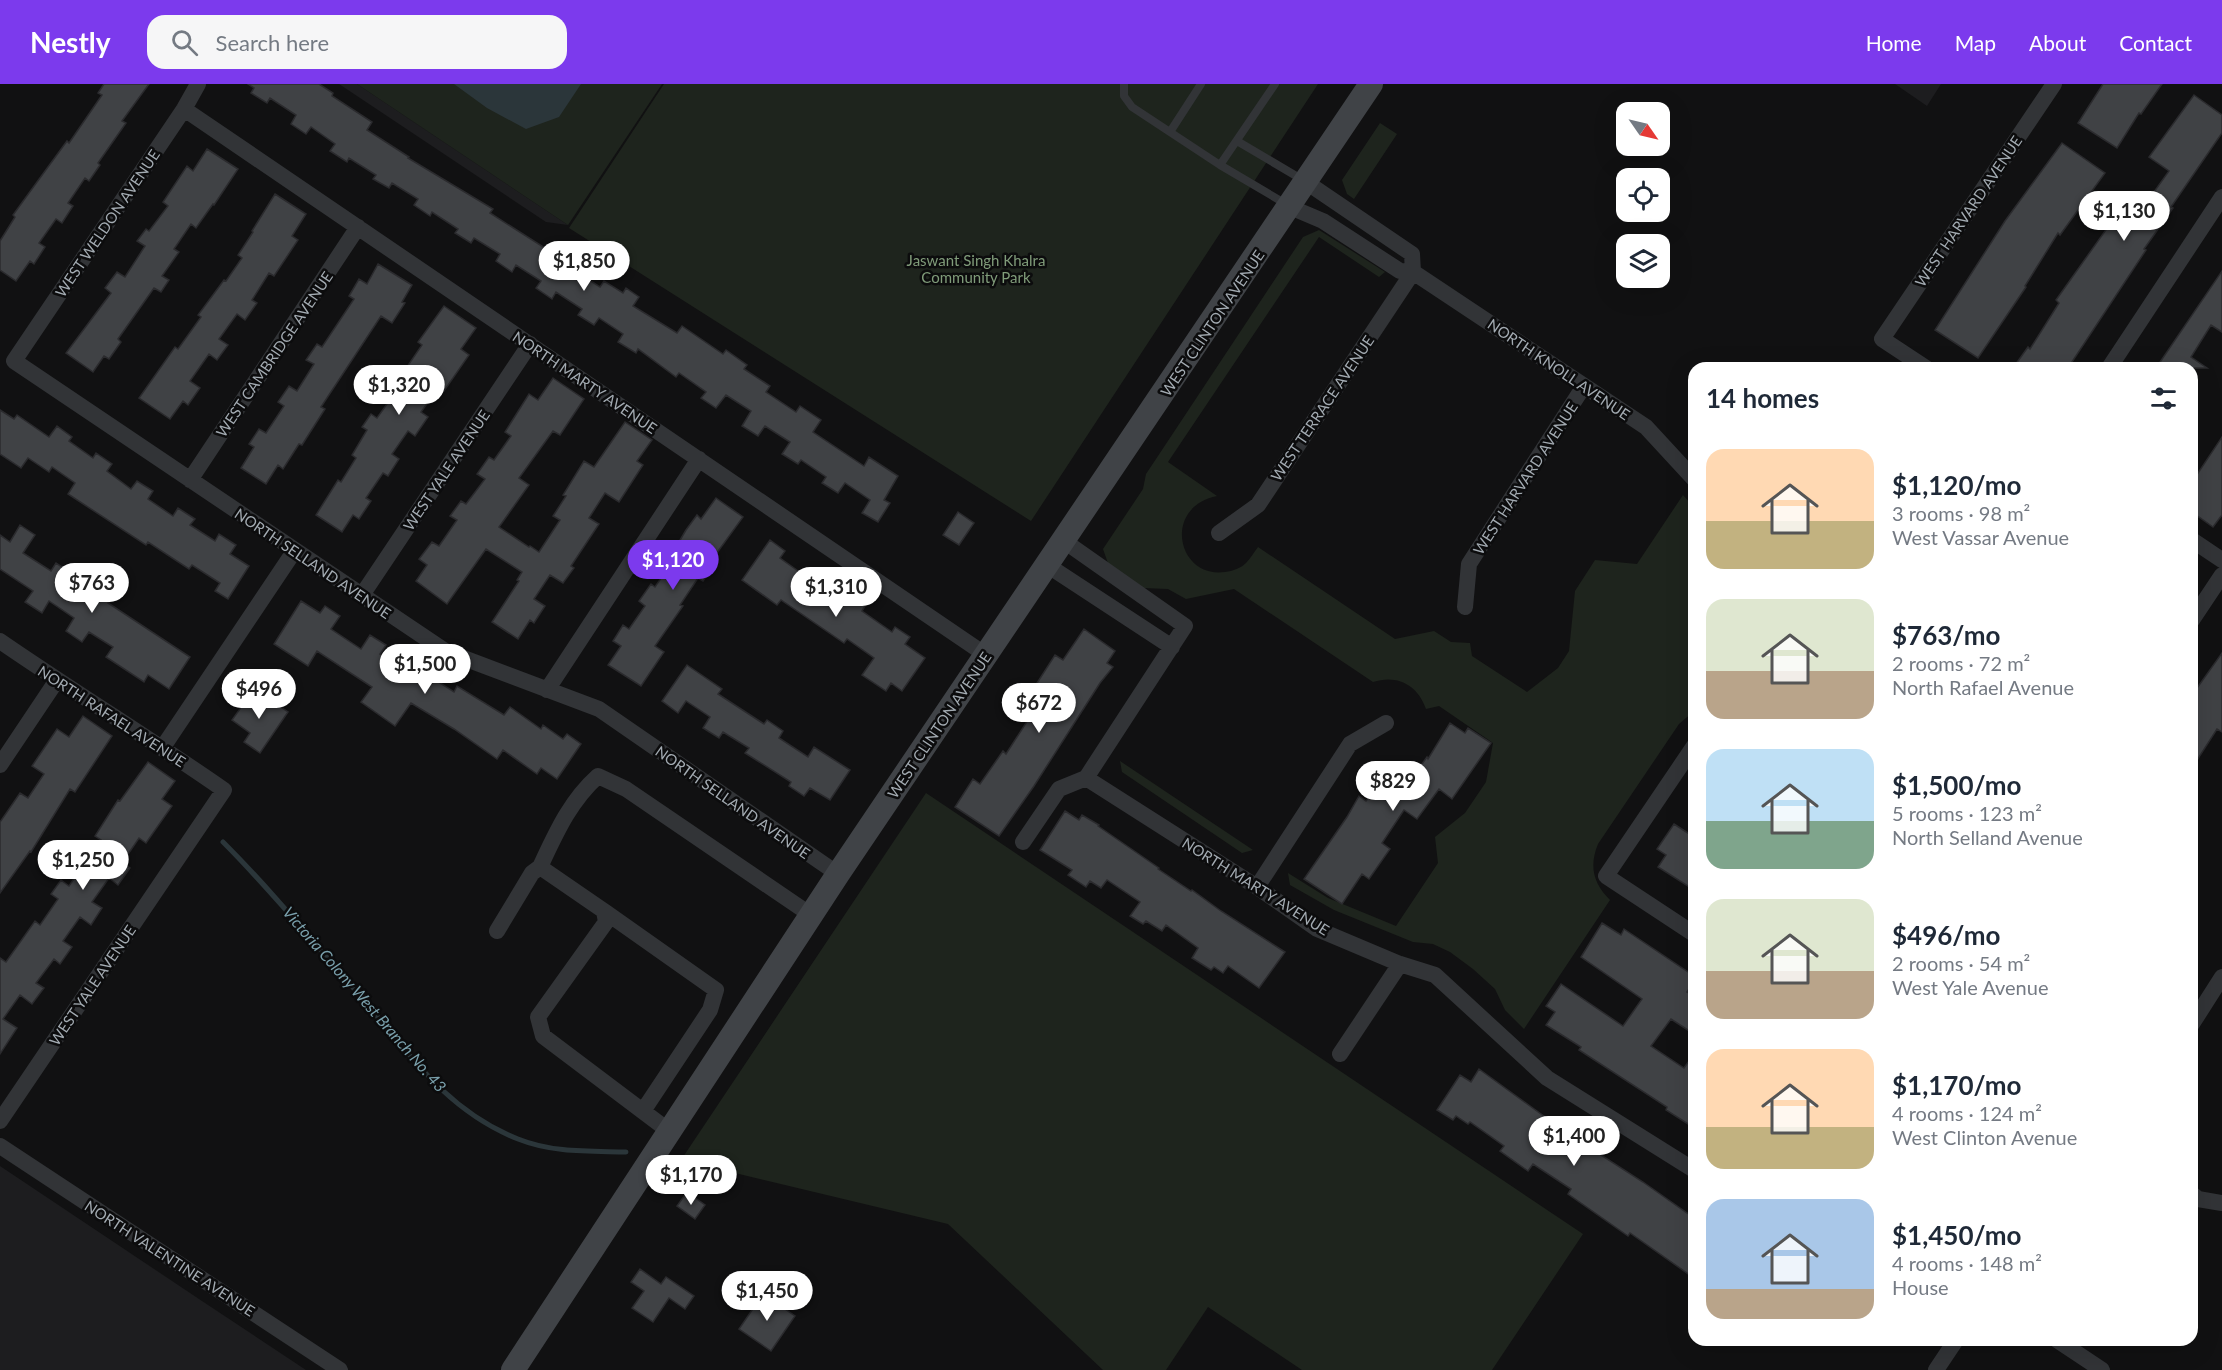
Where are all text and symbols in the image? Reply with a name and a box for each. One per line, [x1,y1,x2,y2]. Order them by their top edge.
search box [147,15,567,69]
text: Nestly [30,25,111,59]
icon: search [168,26,201,59]
text: Search here [216,29,329,56]
text: Home [1866,30,1922,55]
text: Map [1955,30,1996,55]
text: About [2029,30,2086,55]
text: Contact [2119,30,2192,55]
north arrow [1616,102,1670,156]
map controls [1616,102,1670,288]
street label: WEST HARVARD AVENUE [1911,132,2025,290]
street label: WEST WELDON AVENUE [51,146,163,300]
button: locate [1616,168,1670,222]
pin: $1,130 [2075,191,2173,242]
text: $1,130 [2093,198,2155,222]
button: layers [1616,234,1670,288]
pin: $1,850 [535,241,633,292]
street label: WEST CLINTON AVENUE [1156,246,1268,400]
text: $1,850 [553,248,615,272]
park label: Jaswant Singh Khalra Community Park [907,251,1045,286]
street label: WEST CAMBRIDGE AVENUE [212,268,336,440]
street label: NORTH KNOLL AVENUE [1484,315,1634,423]
street label: NORTH MARTY AVENUE [509,327,661,437]
street label: WEST TERRACE AVENUE [1267,332,1377,484]
pin: $1,320 [350,365,448,416]
text: $1,320 [368,372,430,396]
text: 14 homes [1706,382,1819,414]
icon: filters [2147,382,2180,415]
street label: WEST HARVARD AVENUE [1469,398,1581,558]
street label: WEST YALE AVENUE [399,406,493,534]
text: $1,120/mo [1892,469,2022,501]
icon: home [1754,473,1826,545]
text: 3 rooms · 98 m² [1892,501,2030,525]
street label: NORTH SELLAND AVENUE [231,504,395,622]
text: West Vassar Avenue [1892,525,2069,549]
pin: $1,120 [624,540,722,591]
text: $1,120 [642,547,704,571]
pin: $763 [56,563,128,614]
pin: $1,310 [787,567,885,618]
text: $763 [69,570,115,594]
text: $1,310 [805,574,867,598]
text: $763/mo [1892,619,2000,651]
icon: home [1754,623,1826,695]
pin: $1,500 [376,644,474,695]
street label: WEST CLINTON AVENUE [883,648,995,802]
text: $1,500 [394,651,456,675]
text: 2 rooms · 72 m² [1892,651,2030,675]
street label: NORTH RAFAEL AVENUE [35,661,189,771]
pin: $496 [223,669,295,720]
text: North Rafael Avenue [1892,675,2074,699]
text: $496 [236,676,282,700]
pin: $672 [1003,683,1075,734]
text: $672 [1016,690,1062,714]
street label: NORTH SELLAND AVENUE [652,742,814,862]
pin: $829 [1357,761,1429,812]
text: $829 [1370,768,1416,792]
text: $1,500/mo [1892,769,2022,801]
icon: home [1754,773,1826,845]
text: 5 rooms · 123 m² [1892,801,2042,825]
text: North Selland Avenue [1892,825,2083,849]
street label: NORTH MARTY AVENUE [1179,833,1333,939]
pin: $1,250 [34,840,132,891]
text: $1,250 [52,847,114,871]
water label: Victoria Colony West Branch No. 43 [279,903,451,1095]
text: $496/mo [1892,919,2000,951]
street label: WEST YALE AVENUE [45,921,139,1049]
icon: home [1754,923,1826,995]
text: 2 rooms · 54 m² [1892,951,2030,975]
text: West Yale Avenue [1892,975,2048,999]
text: $1,170/mo [1892,1069,2022,1101]
icon: home [1754,1073,1826,1145]
text: 4 rooms · 124 m² [1892,1101,2042,1125]
pin: $1,400 [1525,1116,1623,1167]
text: $1,400 [1543,1123,1605,1147]
text: West Clinton Avenue [1892,1125,2077,1149]
pin: $1,170 [642,1155,740,1206]
text: $1,170 [660,1162,722,1186]
street label: NORTH VALENTINE AVENUE [82,1196,258,1320]
text: $1,450/mo [1892,1219,2022,1251]
icon: home [1754,1223,1826,1295]
text: 4 rooms · 148 m² [1892,1251,2042,1275]
pin: $1,450 [718,1271,816,1322]
text: House [1892,1275,1949,1299]
text: $1,450 [736,1278,798,1302]

